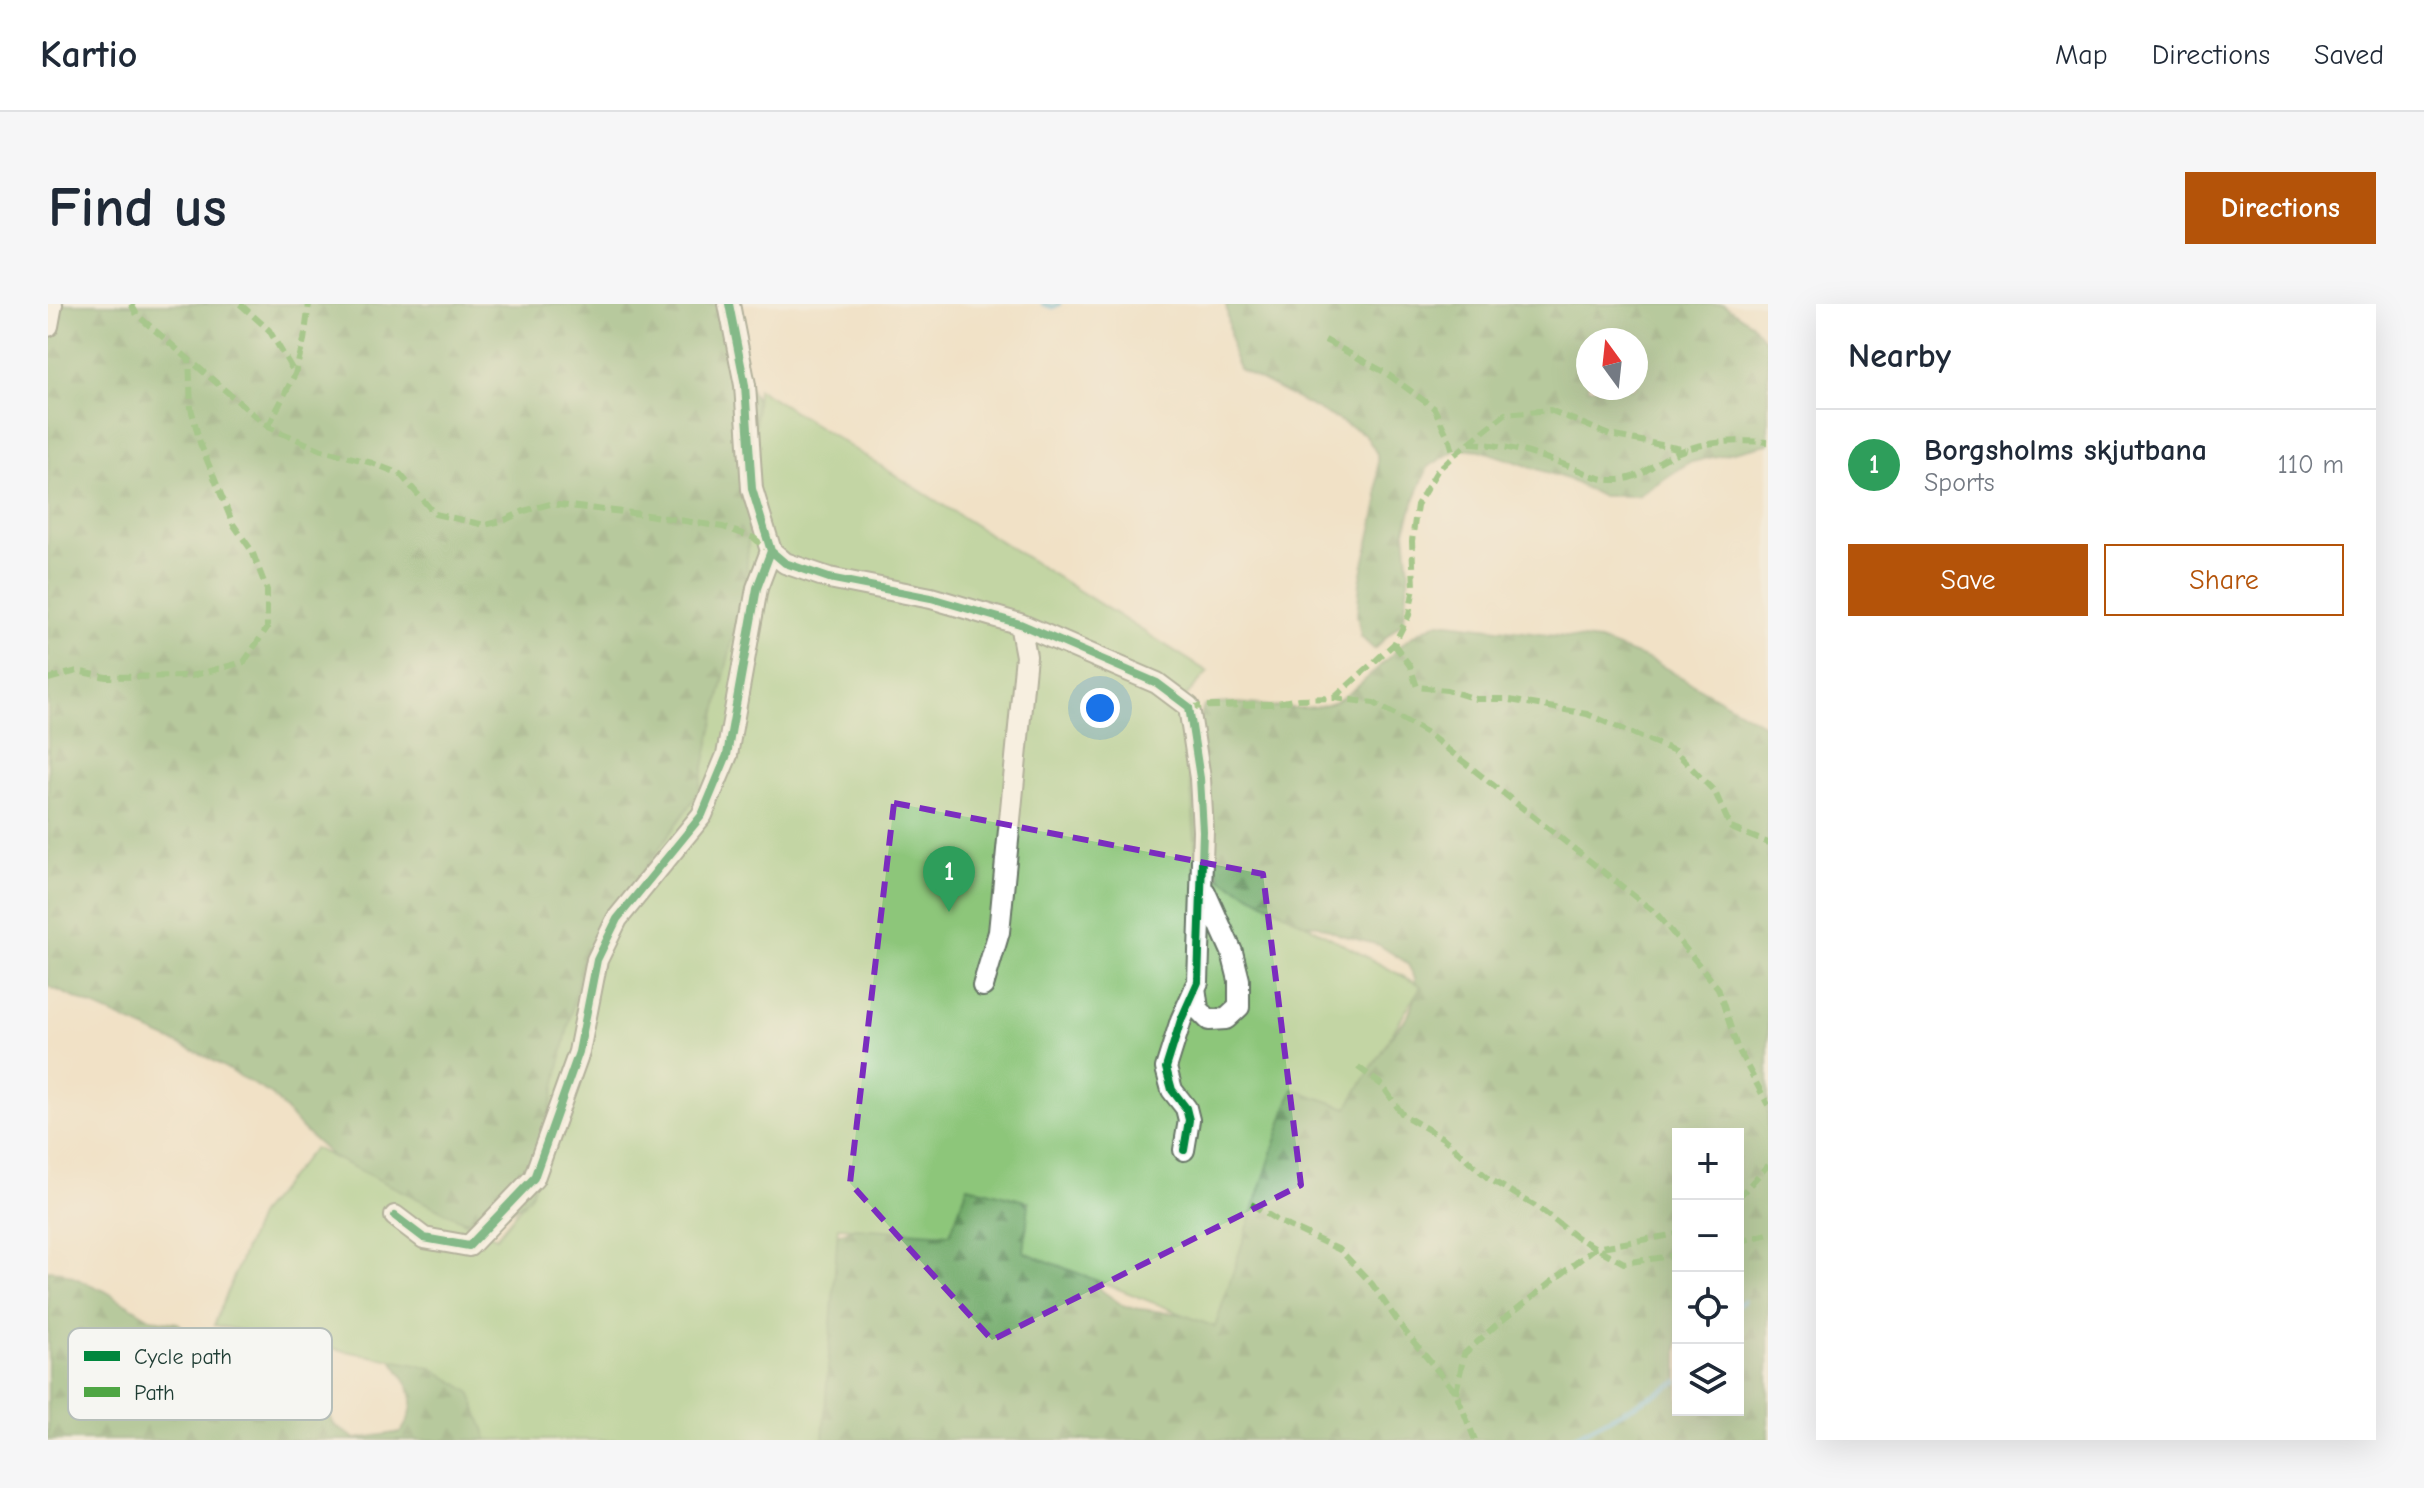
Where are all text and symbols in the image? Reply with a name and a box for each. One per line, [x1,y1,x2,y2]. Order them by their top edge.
text: Kartio [40,33,137,77]
text: Map [2055,39,2108,71]
text: Directions [2152,39,2270,71]
text: Saved [2314,39,2384,71]
button: Directions [2185,172,2376,244]
text: Find us [48,176,227,240]
north arrow [1576,328,1648,400]
text: Nearby [1848,336,1951,376]
text: Borgsholms skjutbana [1924,433,2207,468]
text: 1 [1869,450,1879,480]
text: 110 m [2277,450,2344,480]
text: Sports [1924,468,1995,498]
button: Save [1848,544,2088,616]
button: Share [2104,544,2344,616]
your location [1080,688,1120,728]
pin: 1 [923,846,975,912]
map controls [1672,1128,1744,1416]
button: + [1672,1128,1744,1200]
button: − [1672,1200,1744,1272]
button: locate [1672,1272,1744,1344]
legend [68,1328,332,1420]
text: Cycle path [134,1344,232,1370]
button: layers [1672,1344,1744,1416]
text: Path [134,1380,175,1406]

